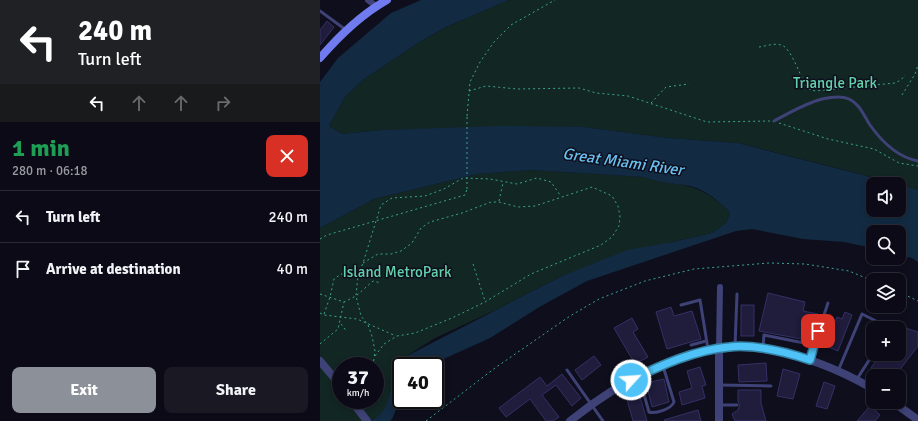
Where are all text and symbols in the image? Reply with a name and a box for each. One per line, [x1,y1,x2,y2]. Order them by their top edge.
text: 240 m [78,14,152,48]
icon: left [12,16,64,68]
text: Turn left [78,48,141,70]
park label: Triangle Park [793,74,878,92]
icon: left [86,92,108,114]
icon: ahead [128,92,150,114]
icon: ahead [170,92,192,114]
icon: right [212,92,234,114]
text: 1 min [12,133,70,163]
button: close [266,135,308,177]
water label: Great Miami River [561,144,687,181]
text: 280 m · 06:18 [12,163,88,179]
map controls [866,177,906,409]
button: sound [866,177,906,217]
icon: left [12,206,34,228]
text: Turn left [46,208,100,226]
text: 240 m [268,208,308,226]
button: search [866,225,906,265]
icon: arrive [12,258,34,280]
text: Arrive at destination [46,260,181,278]
text: 40 m [277,260,308,278]
park label: Island MetroPark [342,263,452,281]
button: layers [866,273,906,313]
pin [801,314,835,348]
icon: arrive [807,320,829,342]
button: + [866,321,906,361]
speed limit sign: 40 [392,357,444,409]
position arrow [610,359,652,401]
text: 37 [347,365,369,390]
button: Exit [12,367,156,413]
button: Share [164,367,308,413]
button: − [866,369,906,409]
text: km/h [347,387,369,399]

